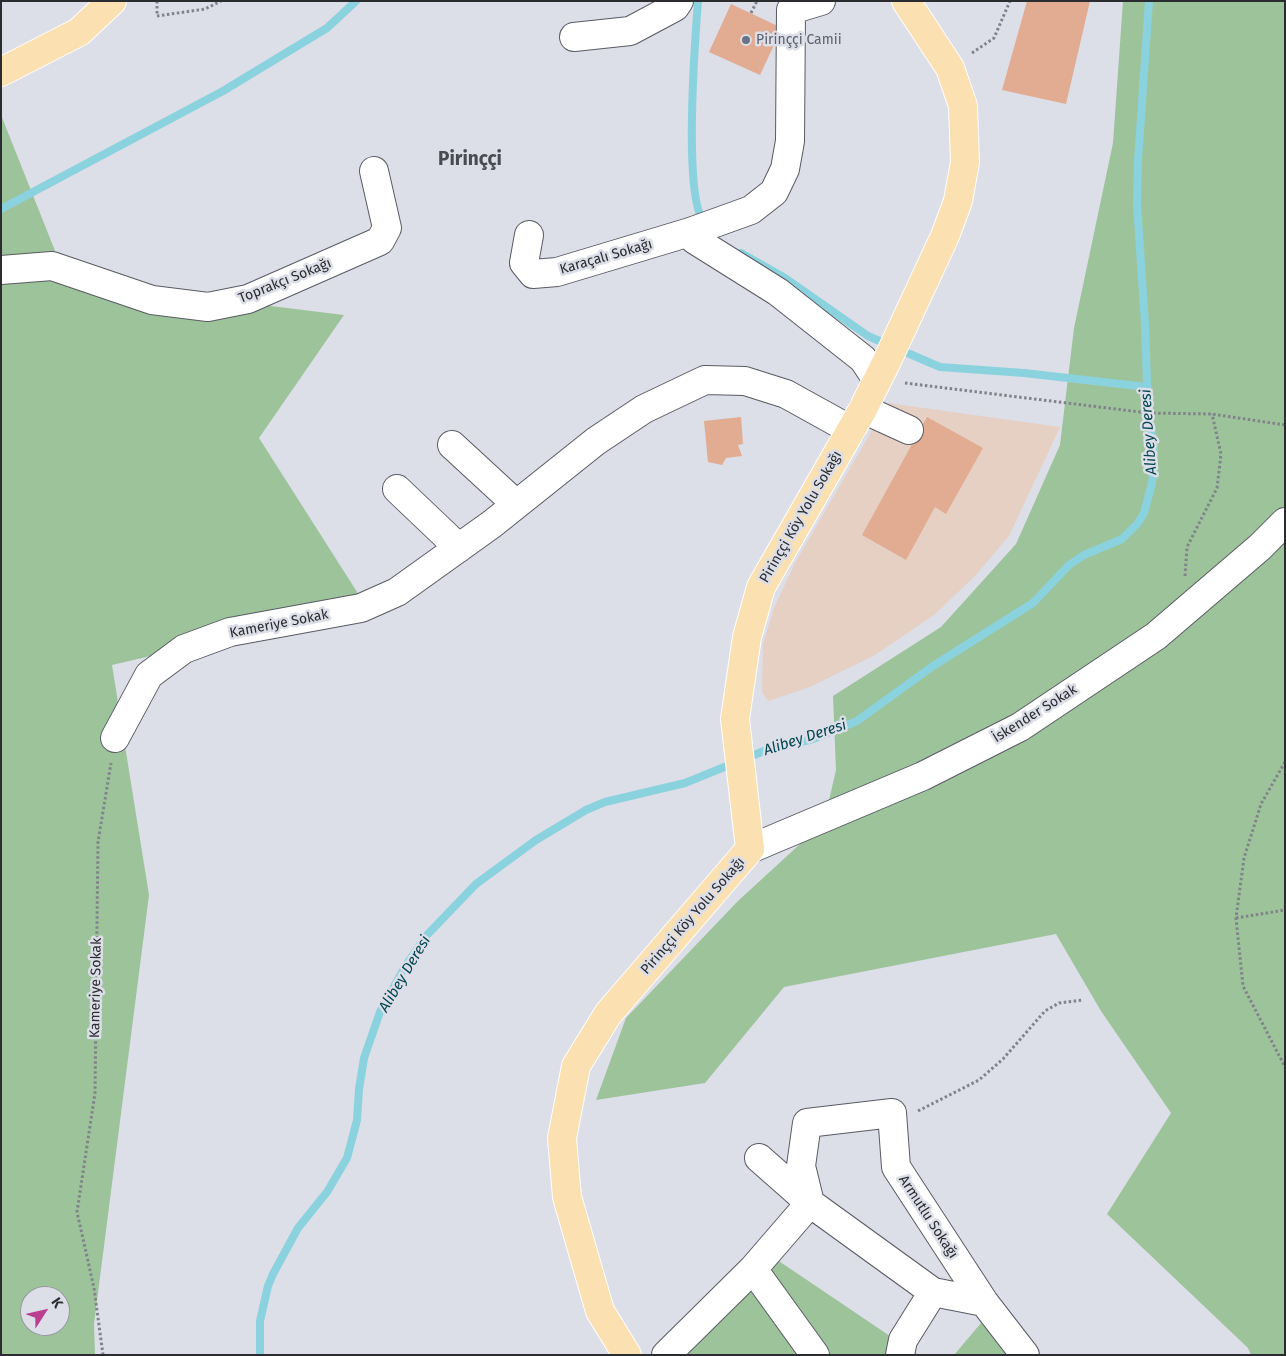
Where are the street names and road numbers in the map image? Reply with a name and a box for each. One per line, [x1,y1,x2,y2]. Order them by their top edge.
street label: Karaçalı Sokağı [558,236,654,278]
street label: Toprakçı Sokağı [236,255,334,307]
street label: Pirinççi Köy Yolu Sokağı [756,448,846,586]
street label: Kameriye Sokak [228,606,330,642]
street label: İskender Sokak [990,681,1080,747]
street label: Pirinççi Köy Yolu Sokağı [638,854,748,978]
street label: Kameriye Sokak [87,938,105,1038]
street label: Armutlu Sokağı [895,1172,961,1262]

